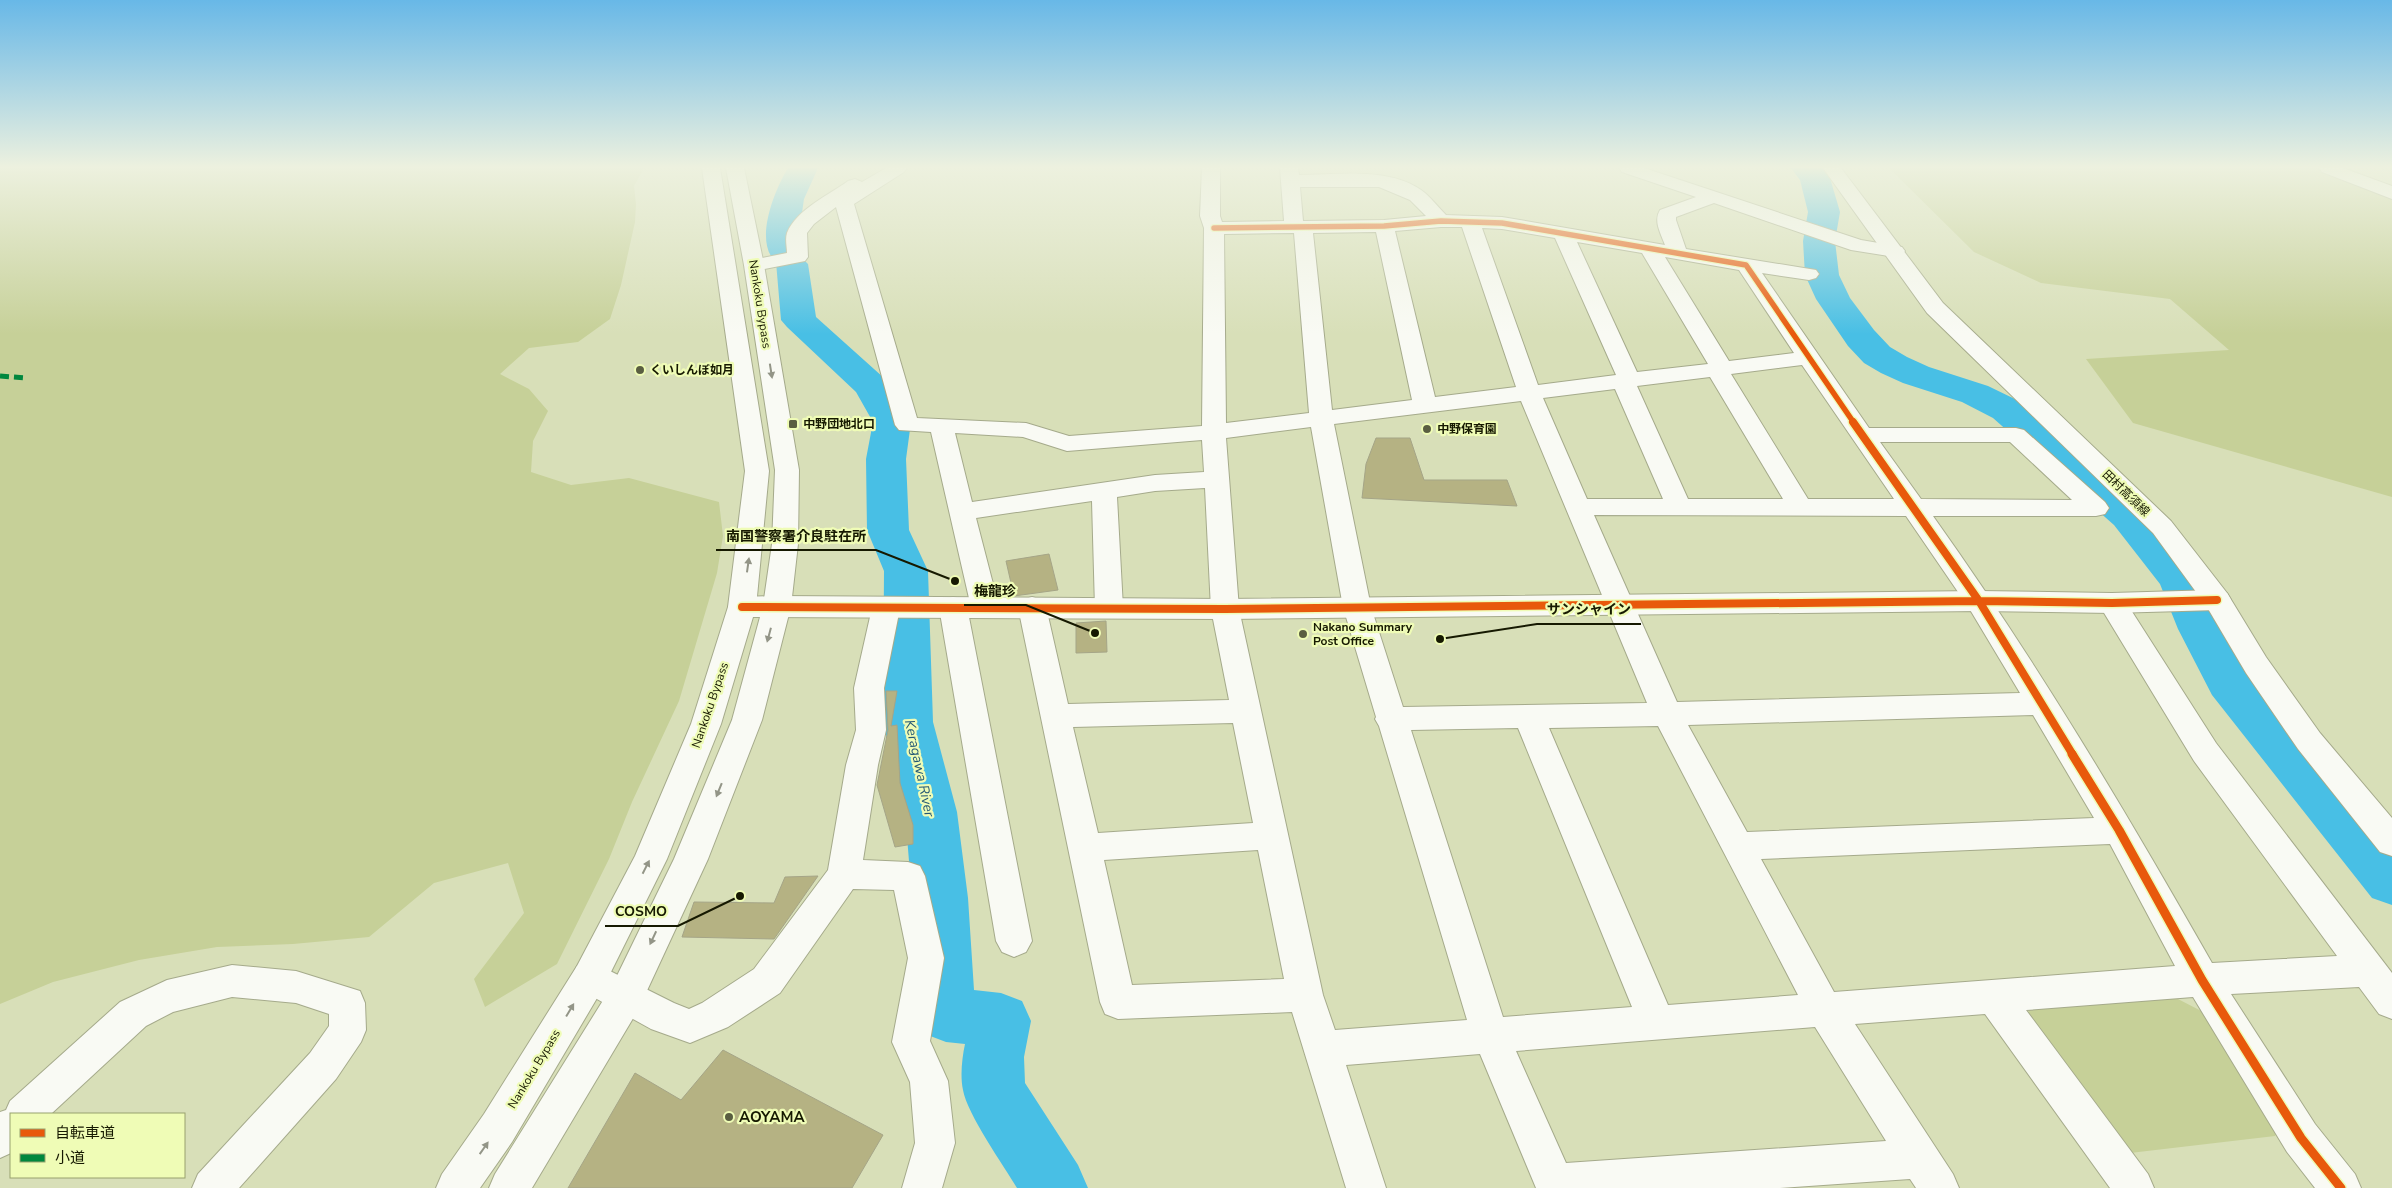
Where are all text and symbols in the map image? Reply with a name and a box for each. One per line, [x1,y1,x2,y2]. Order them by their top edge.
street label: Nankoku Bypass [745,259,775,350]
place label: くいしんぼ如月 [650,362,734,378]
one-way arrow [767,363,775,379]
marker: くいしんぼ如月 [634,364,646,376]
place label: 中野団地北口 [803,416,875,432]
marker: 中野団地北口 [787,418,799,430]
place label: 中野保育園 [1437,421,1497,437]
marker: 中野保育園 [1421,423,1433,435]
street label: 田村高須線 [2099,466,2153,520]
callout: 南国警察署介良駐在所 [716,521,876,550]
text: 南国警察署介良駐在所 [726,527,866,546]
one-way arrow [744,556,752,572]
callout: 梅龍珍 [964,576,1026,605]
text: 梅龍珍 [974,582,1016,601]
callout: サンシャイン [1537,595,1641,624]
text: サンシャイン [1547,600,1631,619]
place label: Nakano Summary Post Office [1313,619,1413,649]
one-way arrow [765,628,773,643]
marker: Nakano Summary Post Office [1297,628,1309,640]
street label: Nankoku Bypass [688,660,732,750]
water label: Keragawa River [900,718,939,819]
one-way arrow [715,782,722,797]
one-way arrow [642,860,650,874]
callout: COSMO [605,897,678,926]
text: COSMO [615,902,667,921]
one-way arrow [649,931,657,945]
one-way arrow [565,1004,574,1017]
street label: Nankoku Bypass [504,1026,564,1112]
place label: AOYAMA [739,1107,806,1127]
marker: AOYAMA [723,1111,735,1123]
legend [10,1113,185,1178]
text: 自転車道 [55,1123,115,1143]
one-way arrow [479,1141,489,1155]
text: 小道 [55,1148,85,1168]

